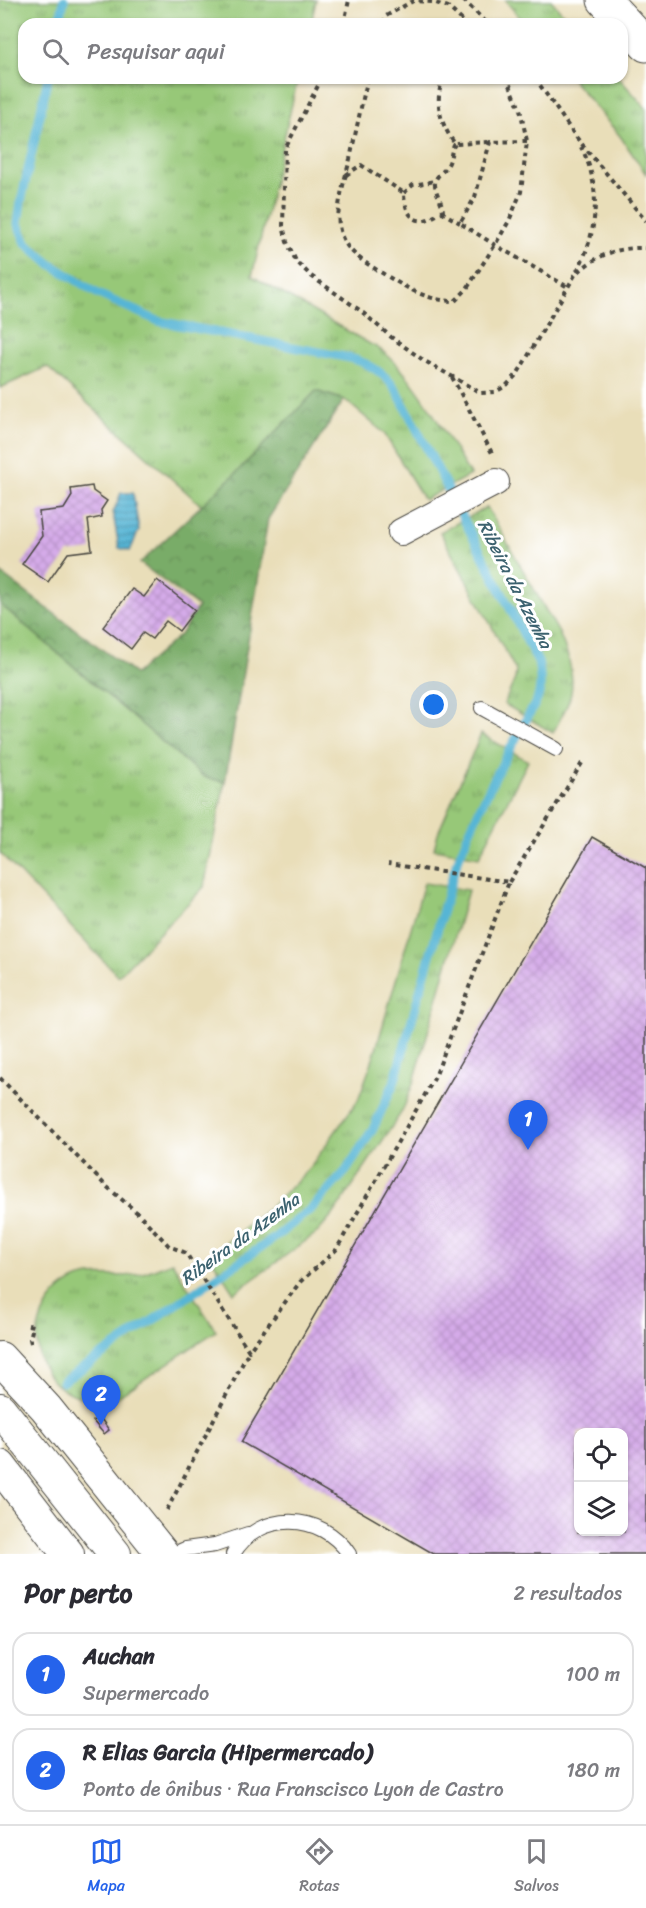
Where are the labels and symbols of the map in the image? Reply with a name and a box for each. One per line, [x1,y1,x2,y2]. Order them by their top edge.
water label: Ribeira da Azenha [469,514,562,656]
your location [419,690,448,719]
pin: 1 [508,1100,548,1150]
water label: Ribeira da Azenha [173,1183,308,1294]
pin: 2 [82,1376,120,1425]

